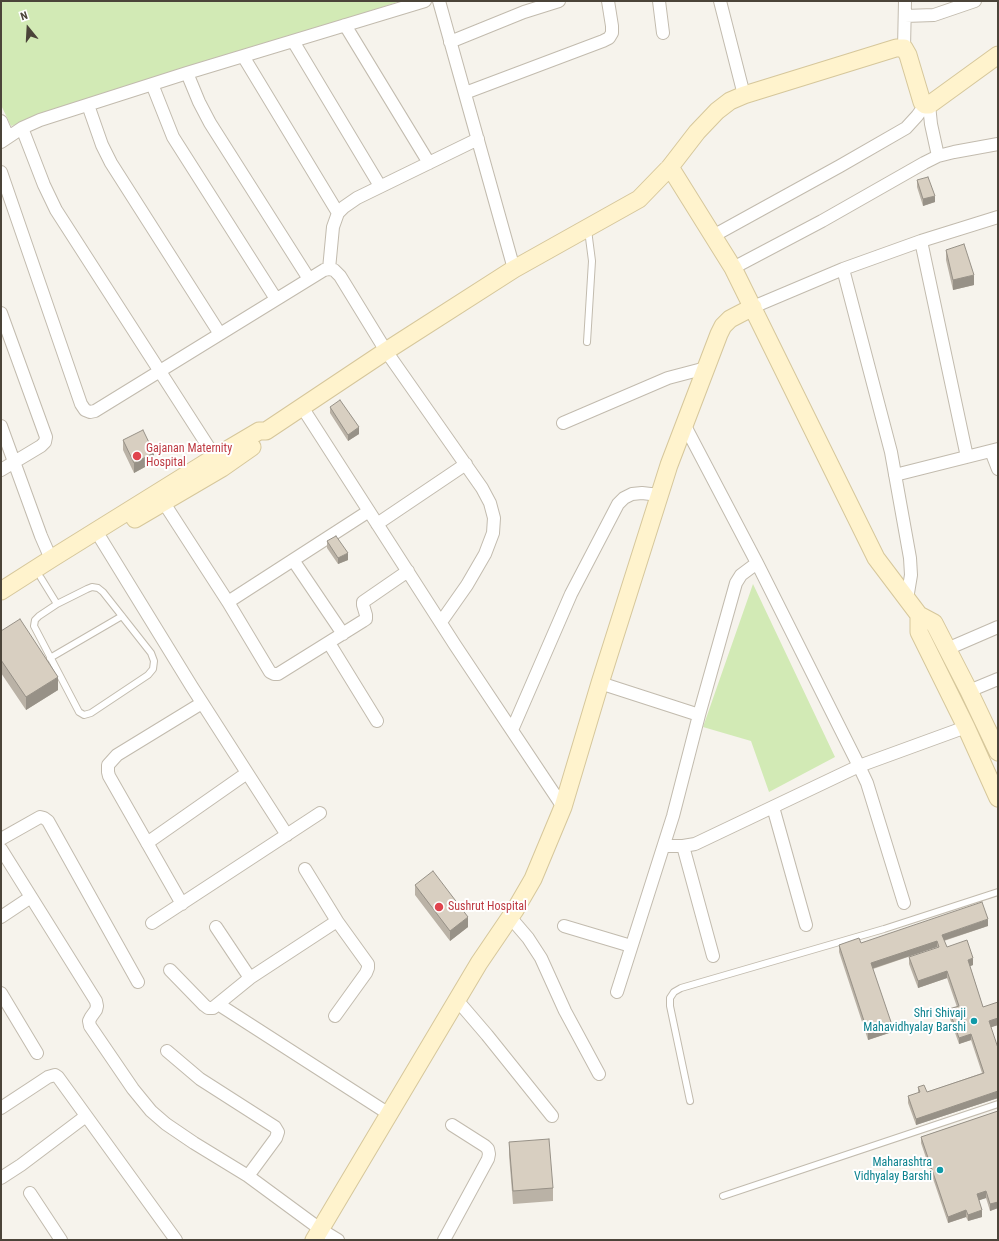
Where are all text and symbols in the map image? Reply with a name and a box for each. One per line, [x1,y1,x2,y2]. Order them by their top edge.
north arrow [8,8,48,48]
text: N [19,9,29,23]
place label: Gajanan Maternity Hospital [146,442,232,470]
marker: Gajanan Maternity Hospital [131,450,143,462]
place label: Sushrut Hospital [448,900,527,914]
marker: Sushrut Hospital [433,901,445,913]
place label: Shri Shivaji Mahavidhyalay Barshi [863,1007,966,1035]
marker: Shri Shivaji Mahavidhyalay Barshi [969,1016,979,1026]
place label: Maharashtra Vidhyalay Barshi [854,1156,932,1184]
marker: Maharashtra Vidhyalay Barshi [935,1165,945,1175]

